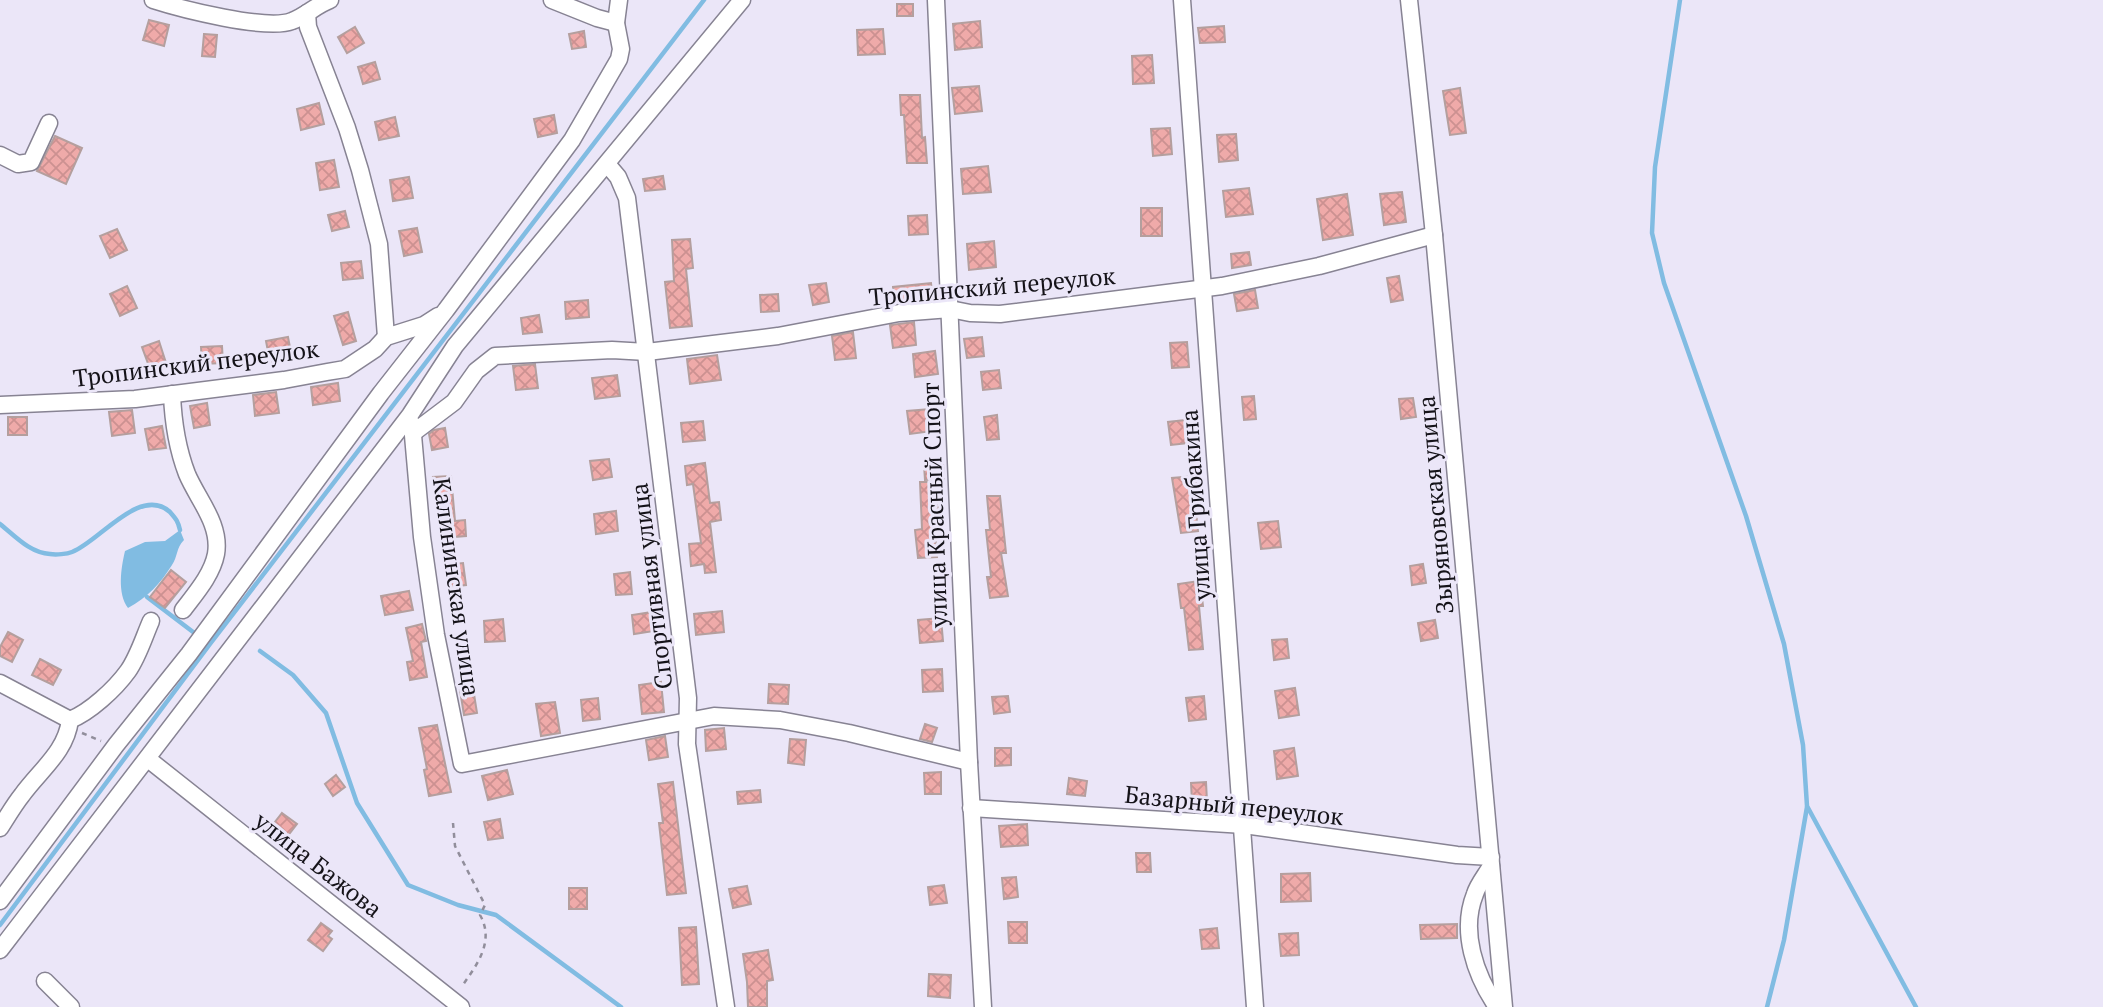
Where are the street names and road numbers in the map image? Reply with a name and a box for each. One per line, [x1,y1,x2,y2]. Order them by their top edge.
street label: Тропинский переулок [867,259,1116,313]
street label: Тропинский переулок [71,332,321,394]
street label: улица Красный Спорт [914,381,954,629]
street label: Зыряновская улица [1410,395,1460,616]
street label: улица Грибакина [1172,408,1218,603]
street label: Калининская улица [426,476,488,698]
street label: Спортивная улица [622,481,680,691]
street label: Базарный переулок [1123,778,1345,832]
street label: улица Бажова [247,804,389,924]

